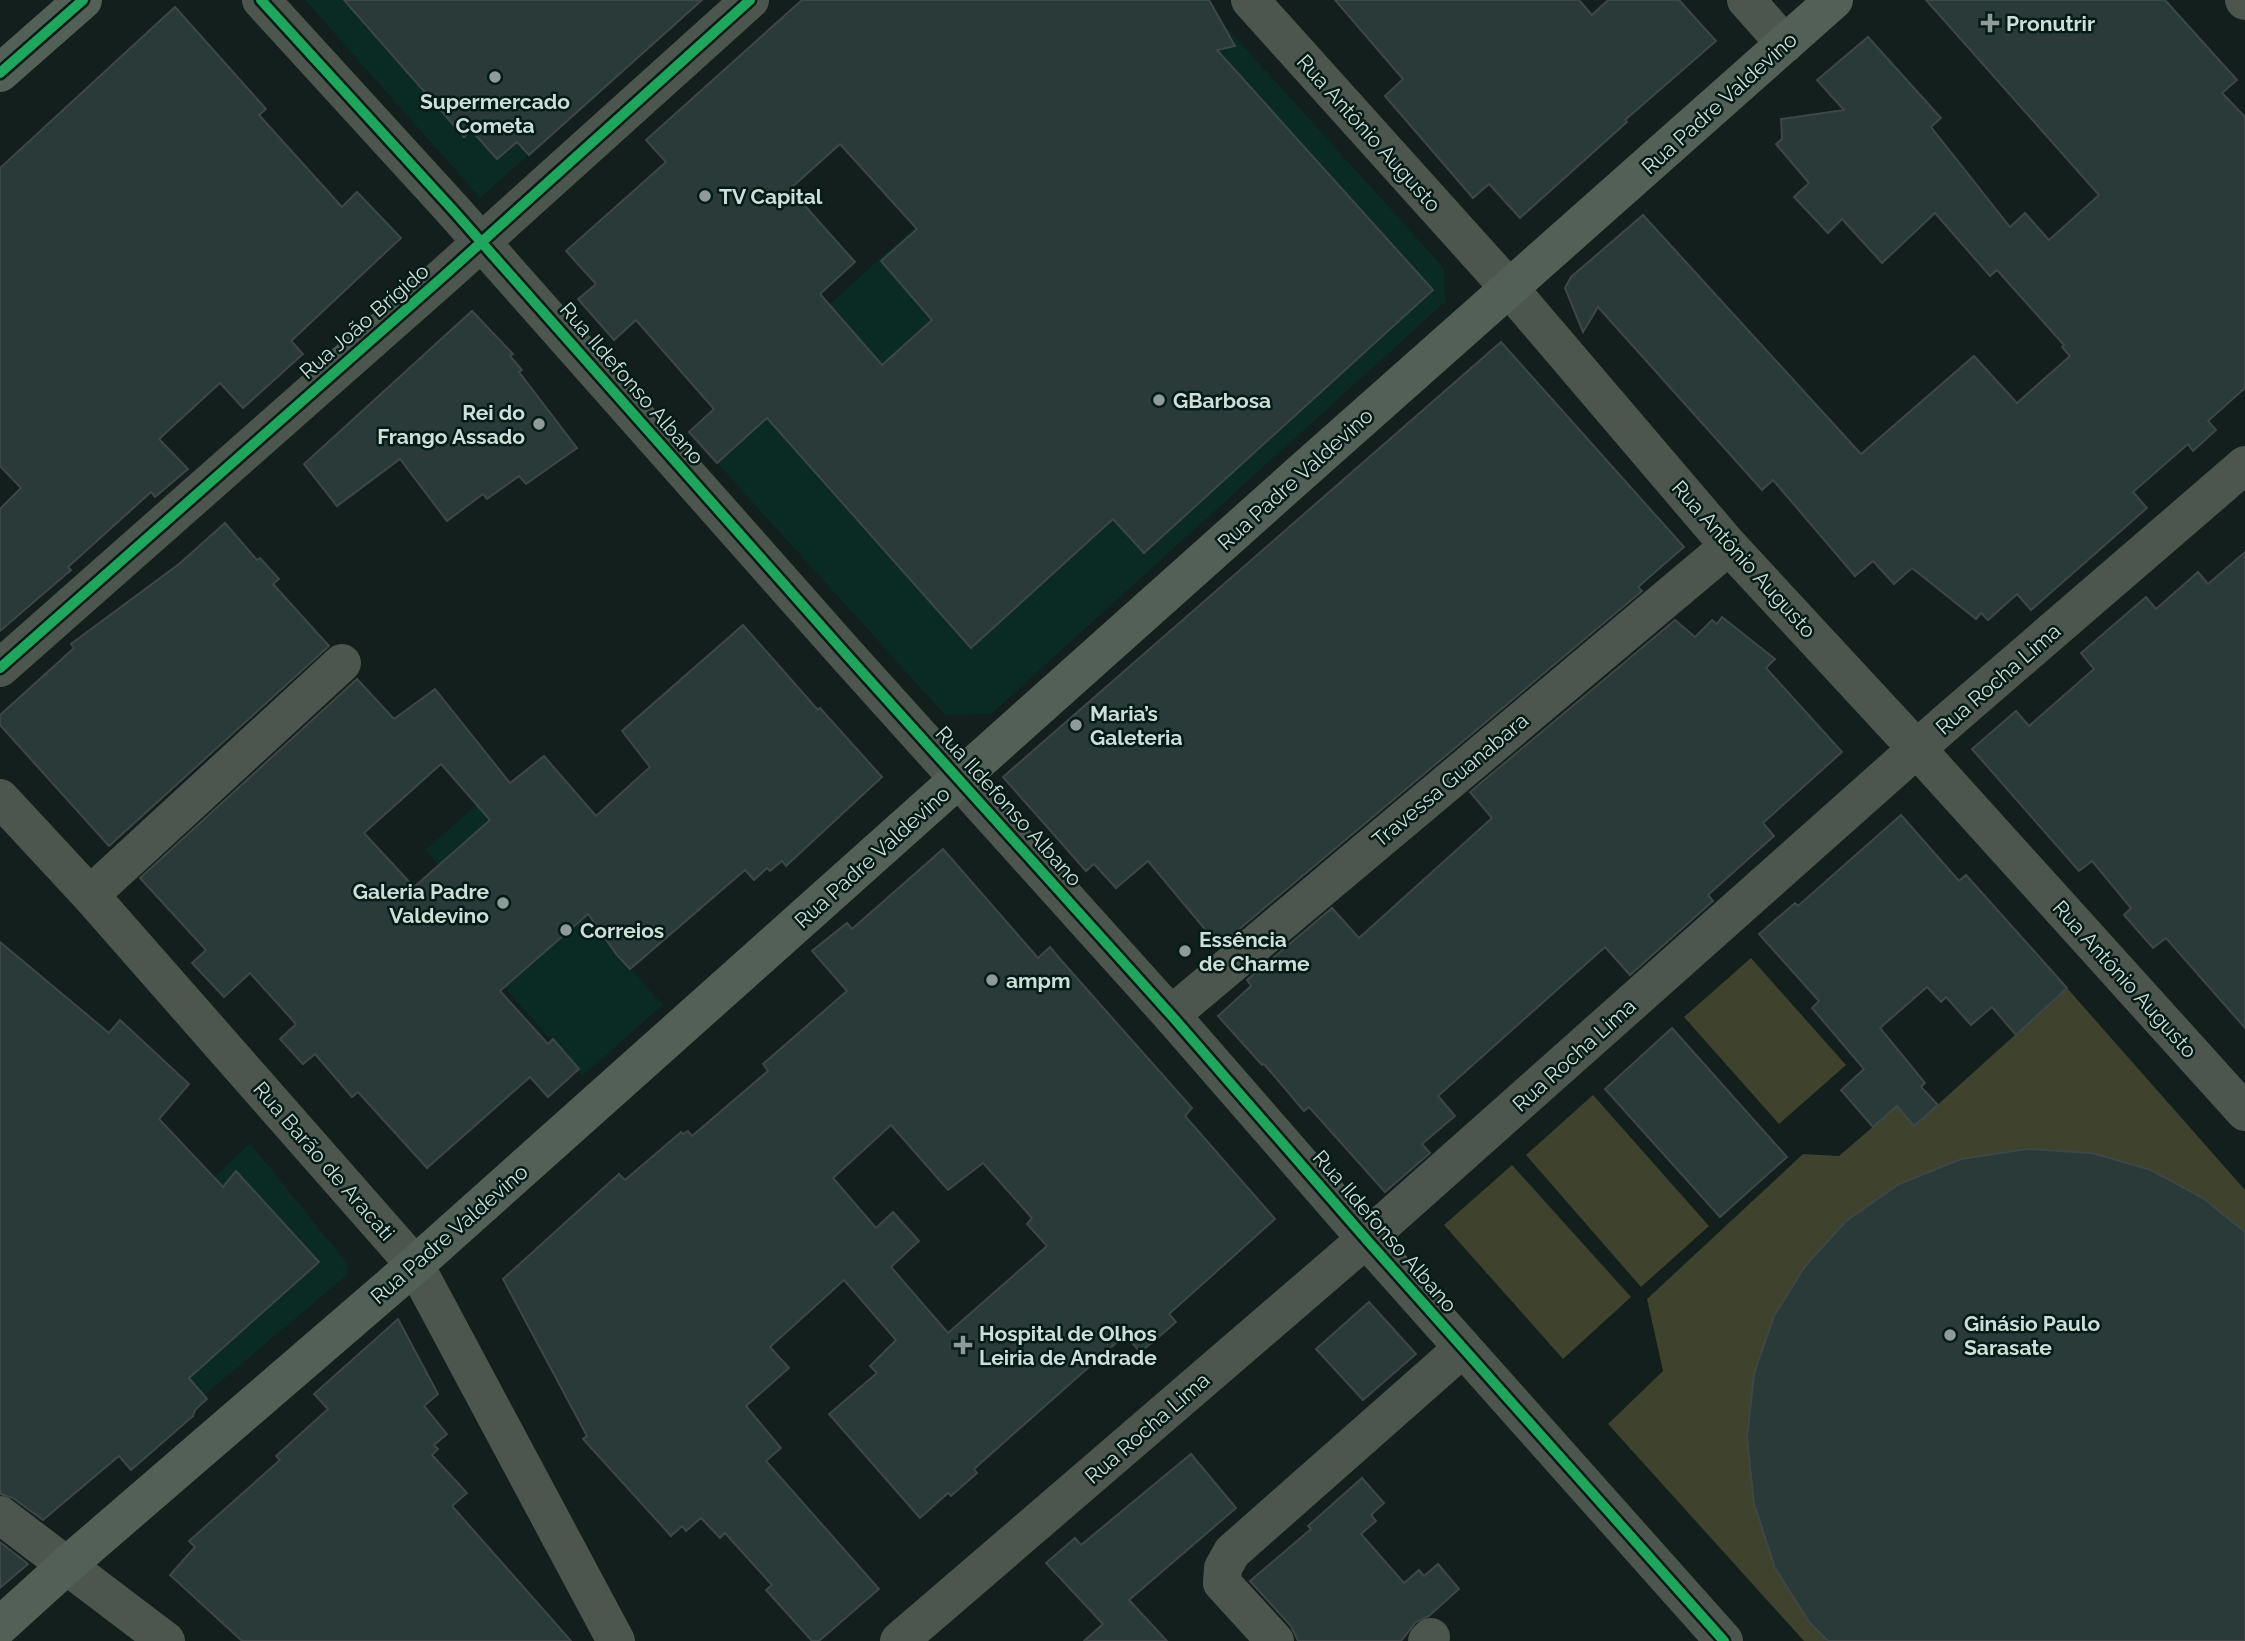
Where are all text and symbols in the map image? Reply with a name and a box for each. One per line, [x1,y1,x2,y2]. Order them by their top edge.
place label: Pronutrir [2006,11,2095,36]
marker: Pronutrir [1980,13,2000,33]
street label: Rua Padre Valdevino [1636,27,1802,179]
street label: Rua Antônio Augusto [1292,49,1446,217]
marker: Supermercado Cometa [487,69,503,85]
place label: Supermercado Cometa [420,89,570,138]
place label: TV Capital [719,184,823,209]
marker: TV Capital [697,188,713,204]
street label: Rua João Brígido [294,258,434,384]
street label: Rua Ildefonso Albano [555,297,709,469]
place label: GBarbosa [1173,388,1271,413]
marker: GBarbosa [1151,392,1167,408]
place label: Rei do Frango Assado [377,400,525,449]
street label: Rua Padre Valdevino [1212,403,1378,555]
marker: Rei do Frango Assado [531,416,547,432]
street label: Rua Antônio Augusto [1667,475,1821,643]
street label: Rua Rocha Lima [1931,618,2065,740]
place label: Maria’s Galeteria [1090,701,1182,750]
street label: Travessa Guanabara [1367,708,1533,852]
marker: Maria’s Galeteria [1068,717,1084,733]
street label: Rua Ildefonso Albano [931,721,1087,891]
street label: Rua Padre Valdevino [789,781,955,933]
place label: Galeria Padre Valdevino [353,879,489,928]
marker: Galeria Padre Valdevino [495,895,511,911]
street label: Rua Antônio Augusto [2048,895,2202,1063]
place label: Correios [580,918,664,943]
marker: Correios [558,922,574,938]
place label: Essência de Charme [1199,927,1310,976]
marker: Essência de Charme [1177,943,1193,959]
place label: ampm [1006,968,1070,993]
marker: ampm [984,972,1000,988]
street label: Rua Rocha Lima [1507,993,1641,1117]
street label: Rua Barão de Aracati [248,1076,400,1246]
street label: Rua Ildefonso Albano [1308,1145,1462,1317]
street label: Rua Padre Valdevino [365,1159,533,1309]
place label: Ginásio Paulo Sarasate [1964,1311,2100,1360]
place label: Hospital de Olhos Leiria de Andrade [979,1321,1157,1370]
marker: Ginásio Paulo Sarasate [1942,1327,1958,1343]
marker: Hospital de Olhos Leiria de Andrade [953,1335,973,1355]
street label: Rua Rocha Lima [1080,1367,1214,1489]

